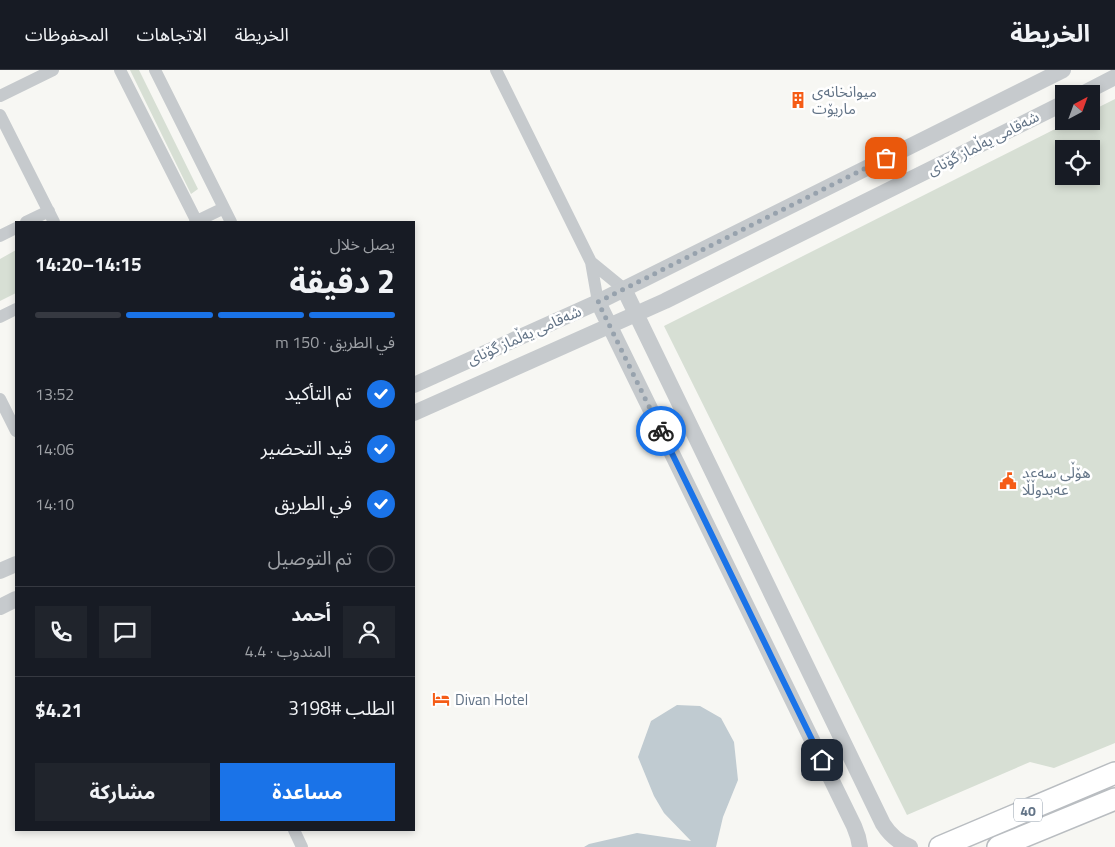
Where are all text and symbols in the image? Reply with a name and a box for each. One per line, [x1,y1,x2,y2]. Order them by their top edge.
text: الخريطة [1010,15,1090,51]
text: المحفوظات [25,21,109,48]
text: الاتجاهات [137,21,207,48]
text: الخريطة [235,21,289,48]
place label: میوانخانەی ماریۆت [812,80,877,120]
north arrow [1055,85,1100,130]
map controls [1055,85,1100,185]
building icon: میوانخانەی ماریۆت [788,90,808,110]
street label: شەقامی یەڵماز گۆنای [923,105,1043,181]
pin [865,137,907,179]
button: locate [1055,140,1100,185]
icon: bag [872,144,900,172]
text: يصل خلال [330,232,395,256]
text: 14:15–14:20 [35,249,142,278]
text: 2 دقيقة [290,257,395,305]
street label: شەقامی یەڵماز گۆنای [463,299,585,371]
text: في الطريق · 150 m [275,330,395,354]
text: تم التأكيد [284,378,352,407]
icon: check [367,380,395,408]
text: 13:52 [35,382,74,406]
courier [636,406,686,456]
icon: bike [647,417,675,445]
text: قيد التحضير [261,433,352,462]
icon: check [367,435,395,463]
text: 14:06 [35,437,74,461]
place label: ھۆڵی سەعد عەبدوڵڵا [1022,461,1091,501]
public building icon: ھۆڵی سەعد عەبدوڵڵا [998,471,1018,491]
text: في الطريق [274,488,352,517]
icon: check [367,490,395,518]
text: 14:10 [35,492,74,516]
text: تم التوصيل [268,543,352,572]
text: أحمد [291,599,331,628]
button: phone [35,606,87,658]
button: chat [99,606,151,658]
button: person [343,606,395,658]
text: المندوب · 4.4 [245,639,331,663]
place label: Divan Hotel [455,688,528,711]
hotel icon: Divan Hotel [431,689,451,709]
text: الطلب #3198 [288,693,395,722]
text: $4.21 [35,695,82,724]
pin [801,739,843,781]
icon: home [808,746,836,774]
button: مشاركة [35,763,210,821]
button: مساعدة [220,763,395,821]
road number: 40 [1014,798,1042,822]

